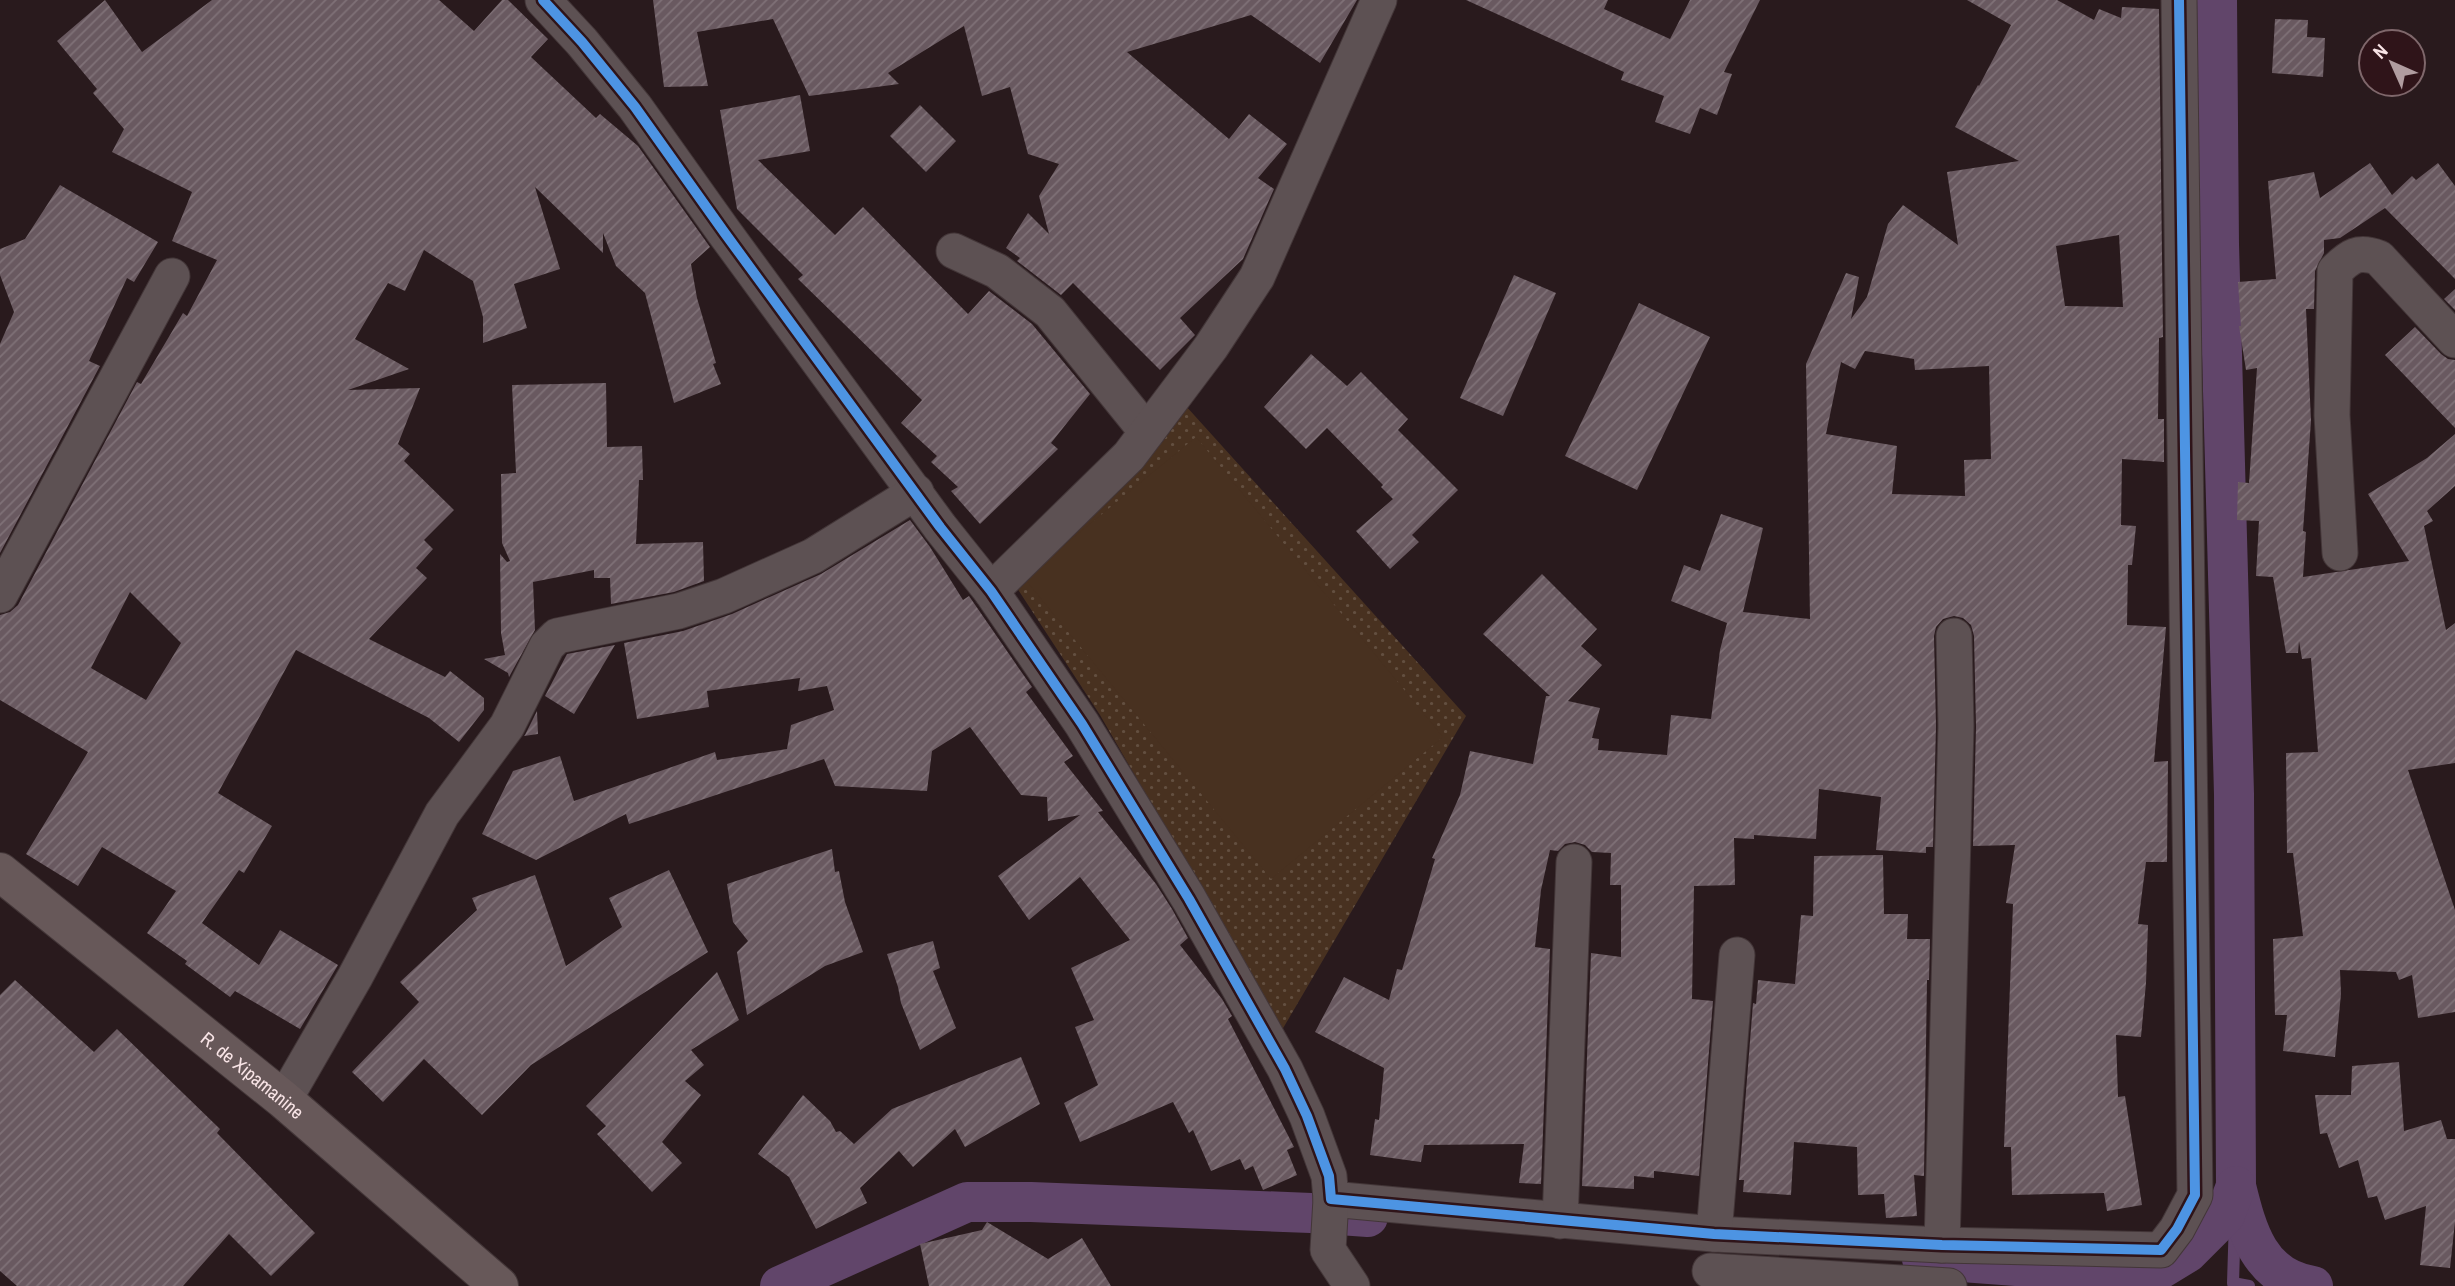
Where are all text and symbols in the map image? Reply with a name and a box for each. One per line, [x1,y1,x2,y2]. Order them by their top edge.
north arrow [2357,28,2427,98]
text: N [2367,38,2393,64]
street label: R. de Xipamanine [195,1025,310,1125]

